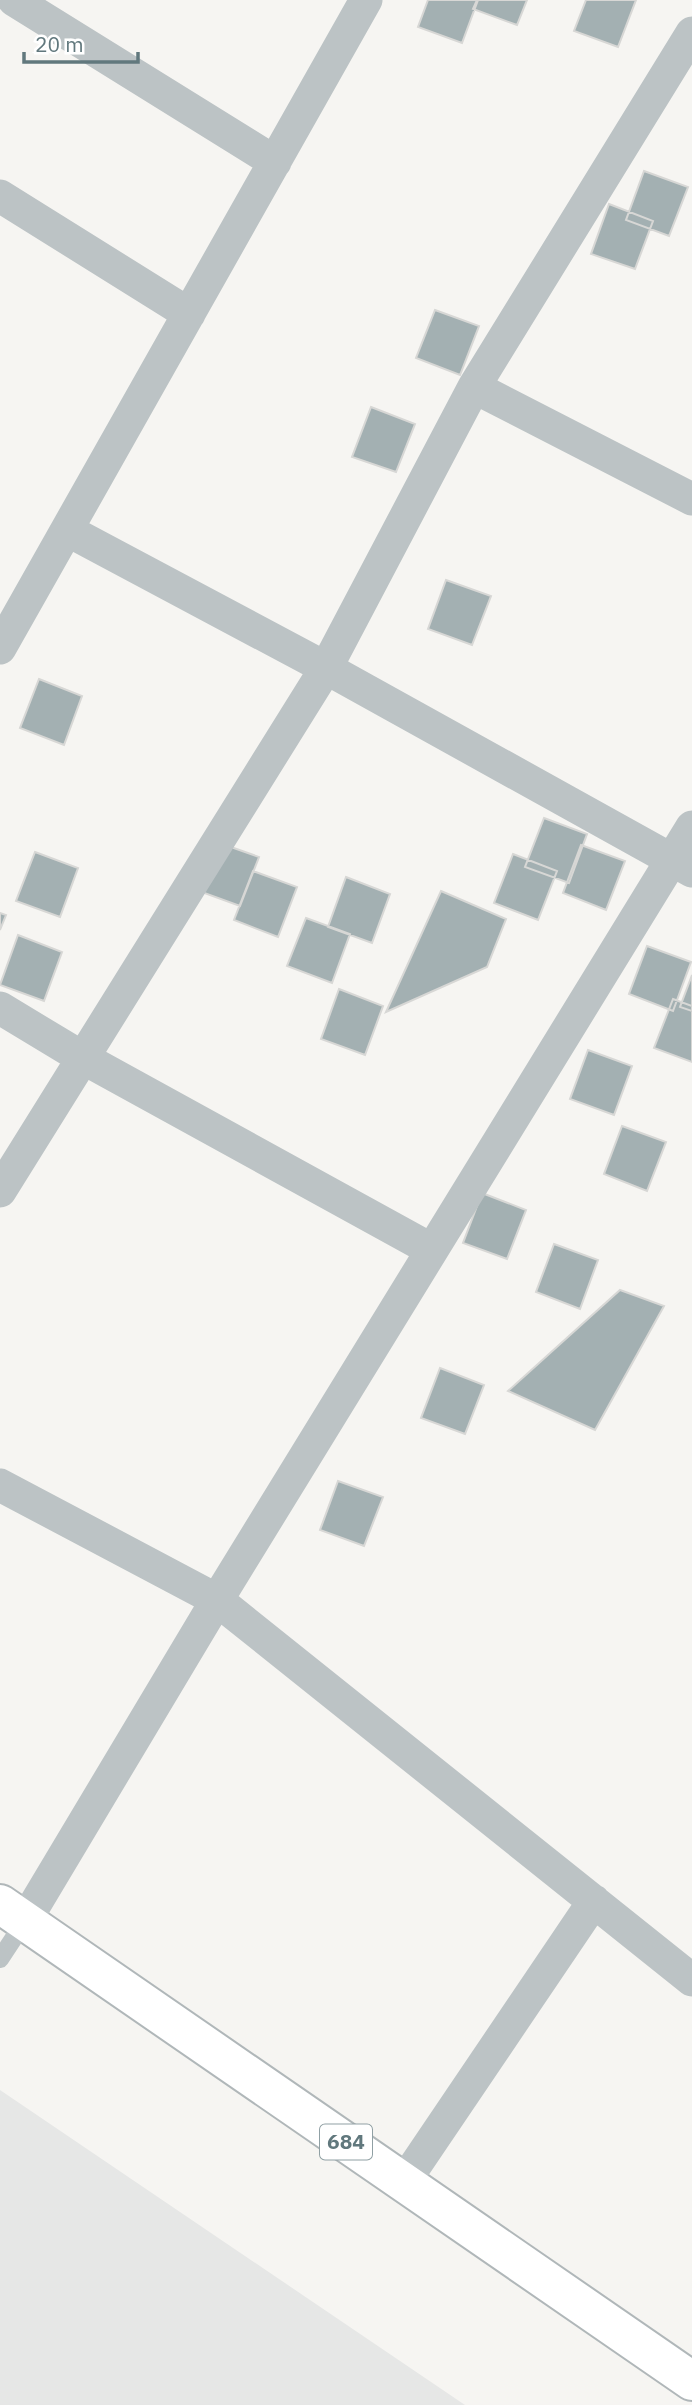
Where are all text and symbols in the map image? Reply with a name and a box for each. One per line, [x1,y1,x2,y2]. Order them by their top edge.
scale bar [24,21,138,65]
text: 20 m [35,30,84,58]
road number: 684 [320,2124,372,2160]

